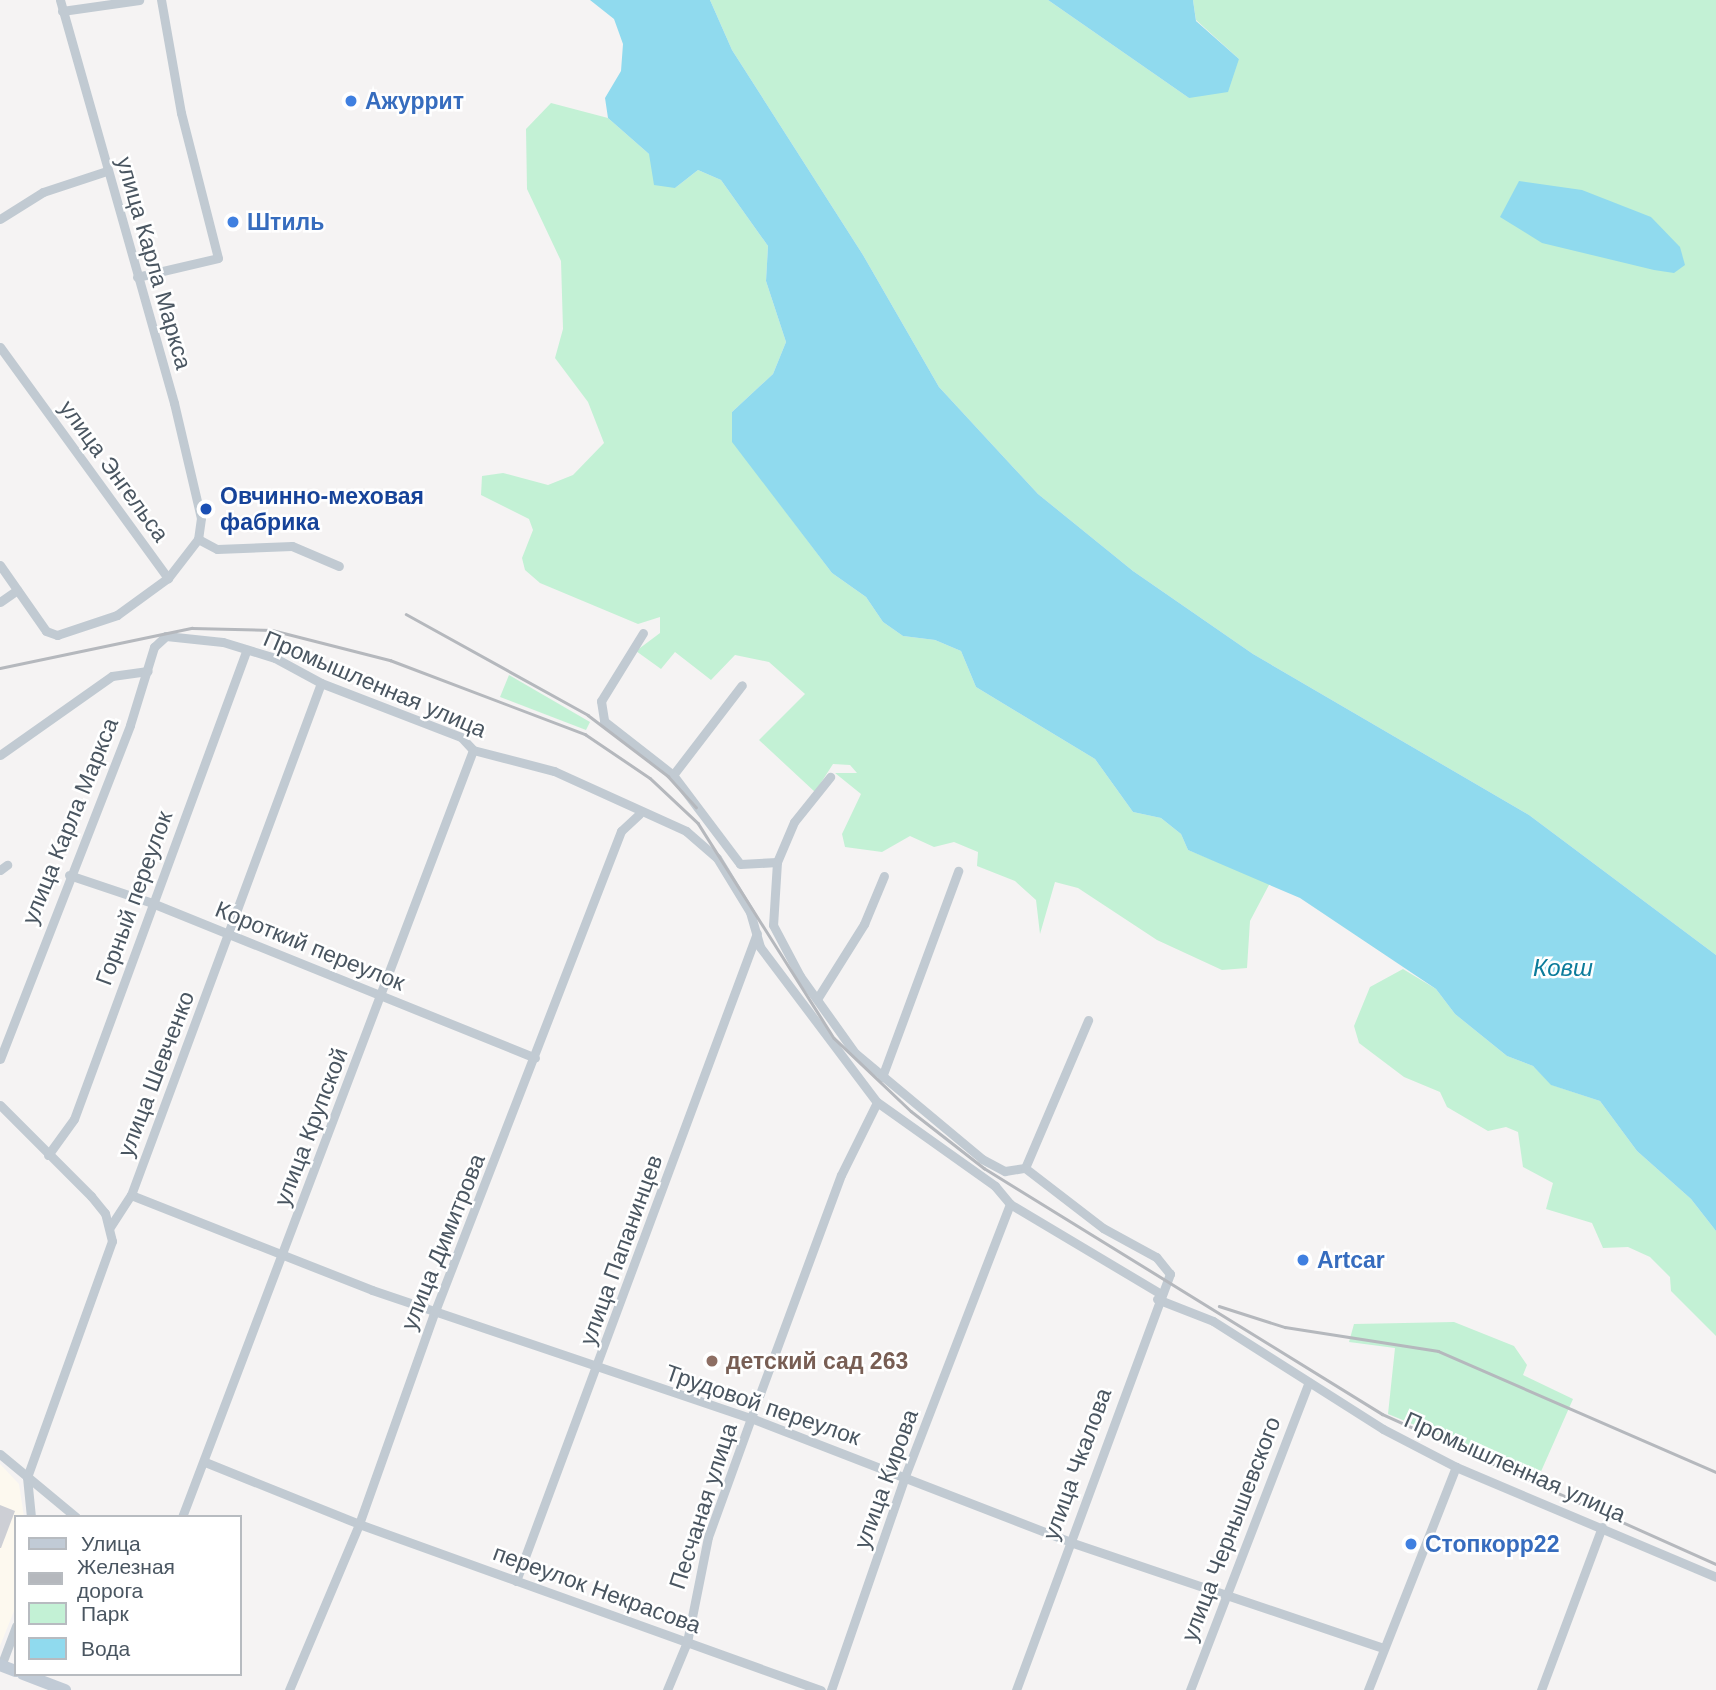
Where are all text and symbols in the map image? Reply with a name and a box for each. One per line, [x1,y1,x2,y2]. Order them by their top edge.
place label: Ажуррит [365,87,464,115]
marker: Ажуррит [343,93,359,109]
street label: улица Карла Маркса [110,153,198,373]
place label: Штиль [247,208,324,236]
marker: Штиль [225,214,241,230]
street label: улица Энгельса [53,395,175,547]
place label: Овчинно-меховая фабрика [220,482,424,536]
marker: Овчинно-меховая фабрика [198,501,214,517]
street label: Промышленная улица [259,625,491,743]
street label: улица Карла Маркса [16,714,124,928]
street label: Горный переулок [90,807,178,989]
street label: Короткий переулок [211,895,409,997]
water label: Ковш [1533,954,1593,982]
street label: улица Шевченко [112,987,200,1161]
street label: улица Крупской [268,1044,354,1210]
street label: улица Димитрова [395,1150,491,1334]
street label: улица Папанинцев [574,1151,668,1349]
place label: Artcar [1317,1246,1385,1274]
marker: Artcar [1295,1252,1311,1268]
place label: детский сад 263 [726,1347,908,1375]
marker: детский сад 263 [704,1353,720,1369]
street label: Трудовой переулок [662,1359,864,1451]
street label: улица Чкалова [1037,1384,1117,1544]
street label: улица Кирова [848,1406,924,1552]
street label: Промышленная улица [1400,1406,1630,1528]
street label: улица Чернышевского [1175,1413,1287,1645]
street label: Песчаная улица [663,1420,743,1592]
legend [14,1515,242,1676]
place label: Стопкорр22 [1425,1530,1559,1558]
text: Улица [81,1532,141,1555]
marker: Стопкорр22 [1403,1536,1419,1552]
street label: переулок Некрасова [489,1539,705,1639]
text: Железная дорога [77,1555,175,1602]
text: Парк [81,1602,129,1625]
text: Вода [81,1637,130,1660]

